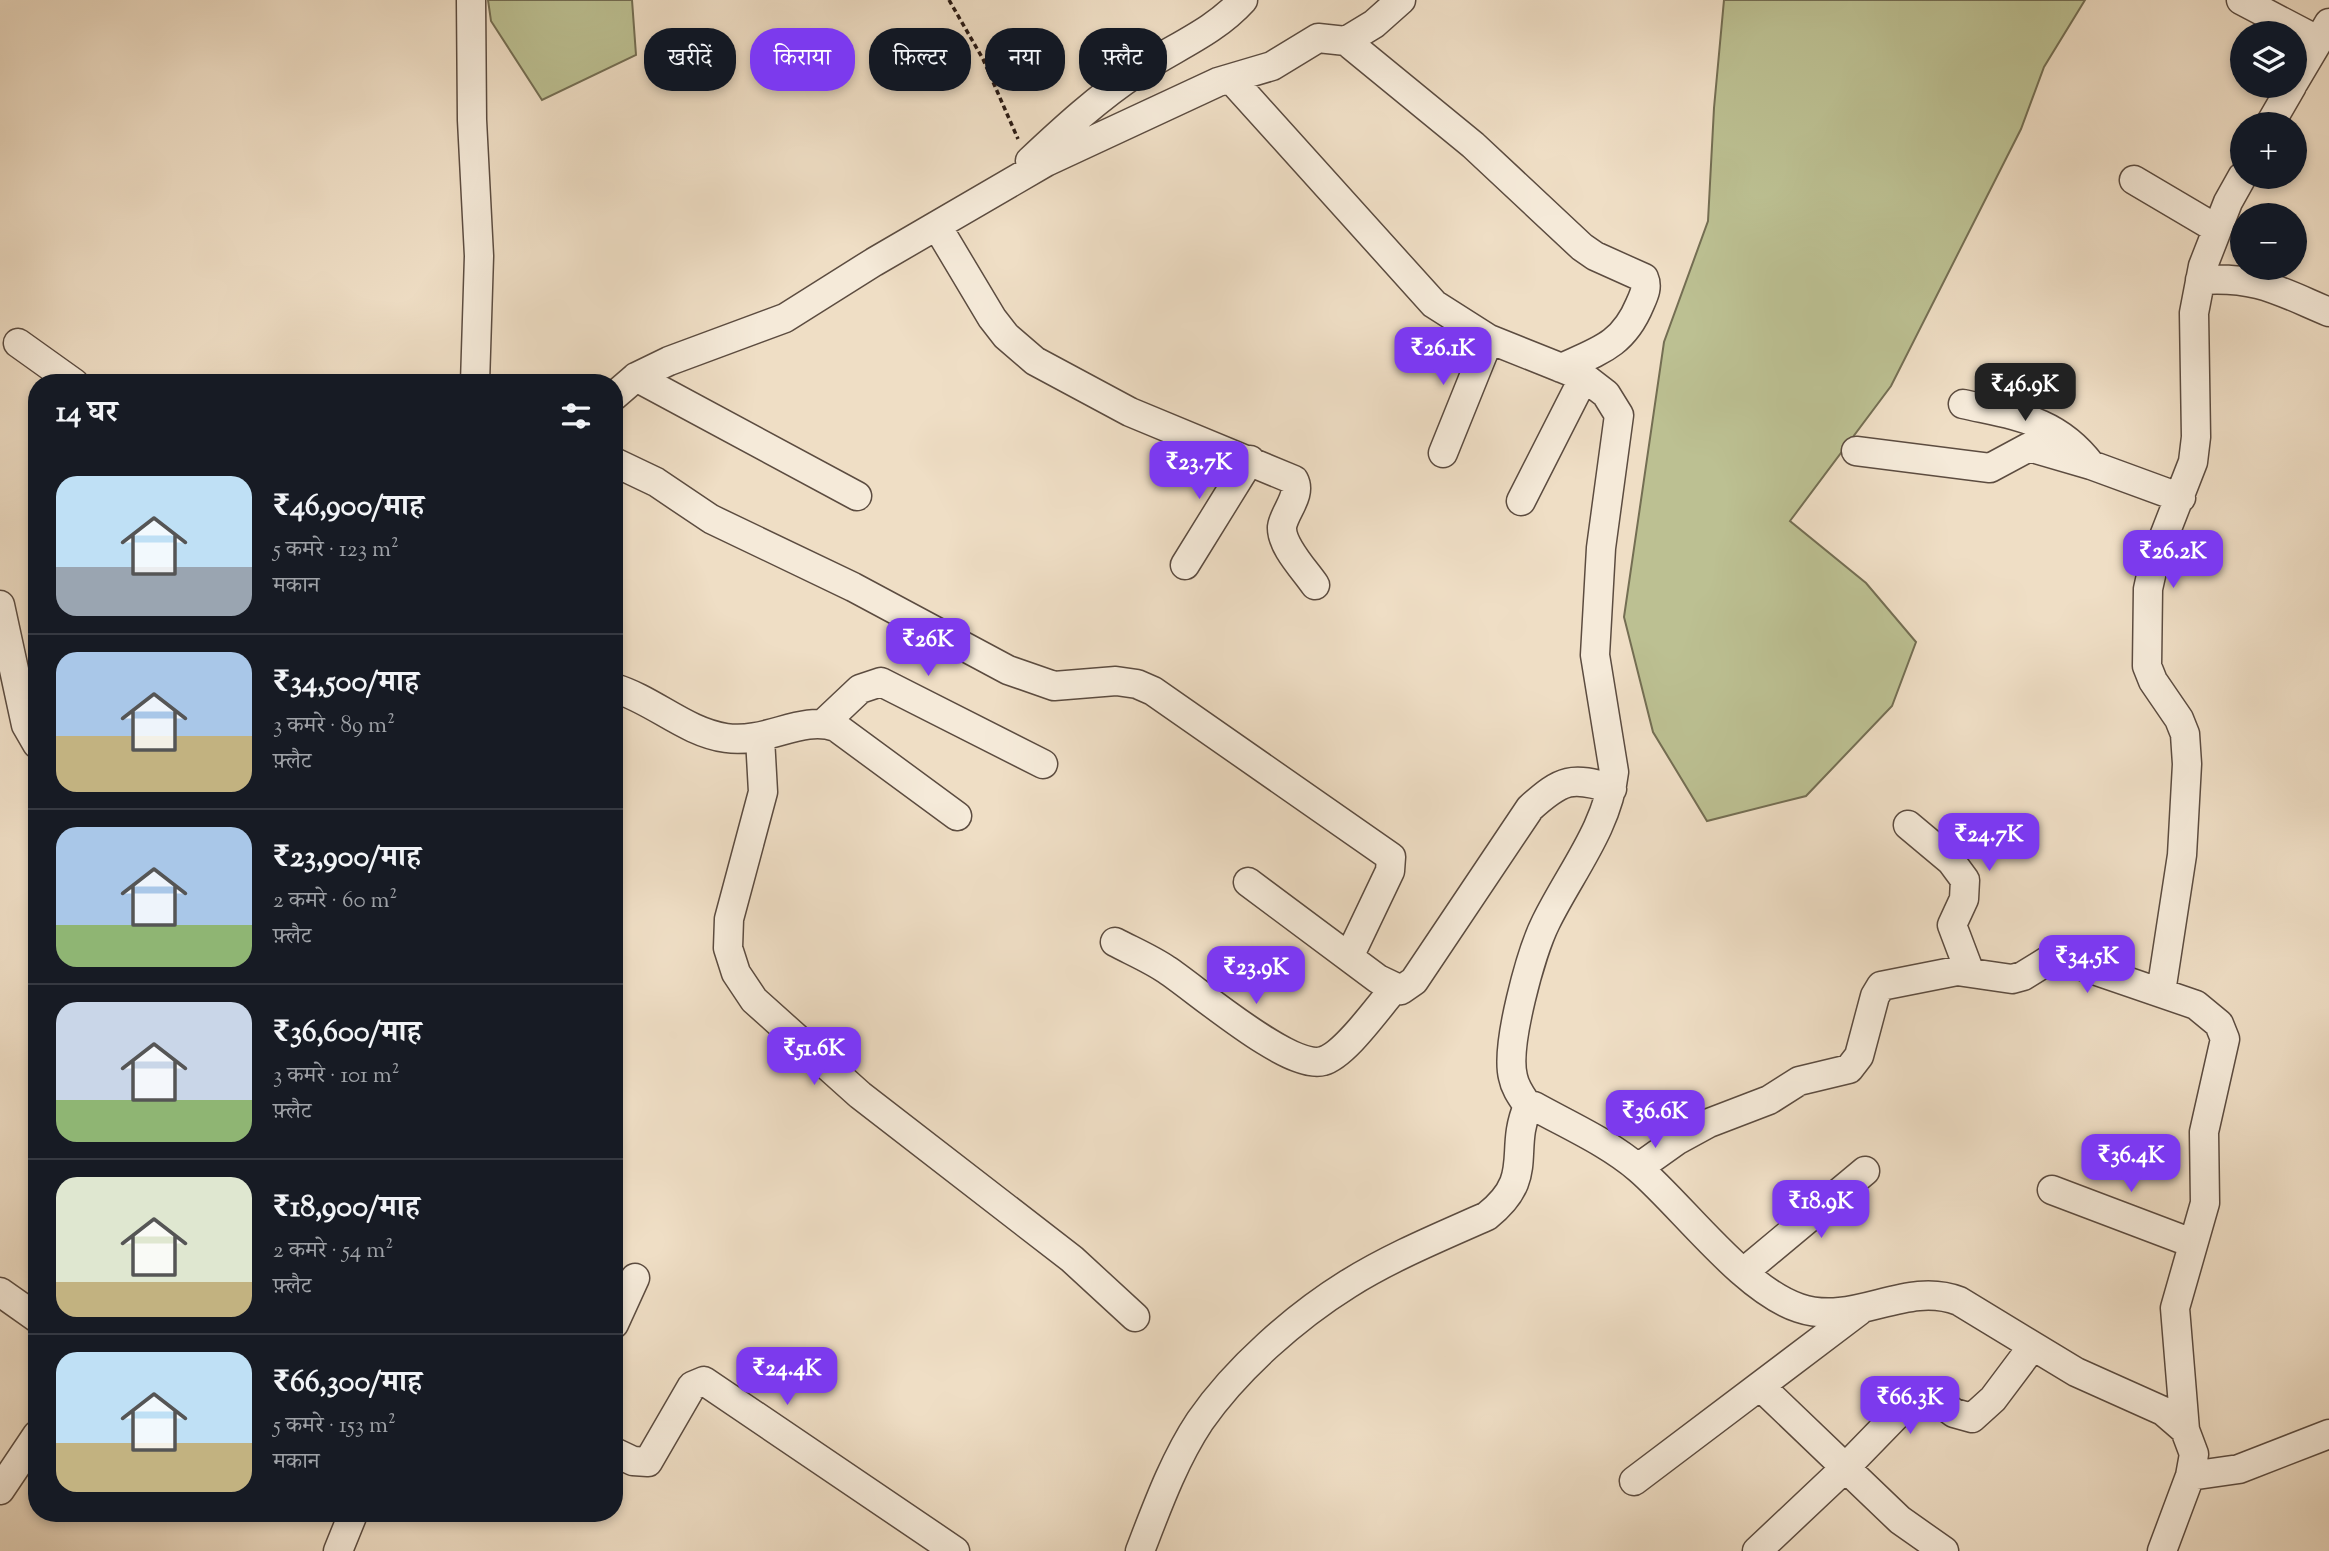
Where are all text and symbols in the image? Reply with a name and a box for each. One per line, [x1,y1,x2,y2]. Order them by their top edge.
map controls [2230,21,2307,280]
button: layers [2230,21,2307,98]
chip: खरीदें [644,28,736,91]
chip: किराया [750,28,855,91]
chip: फ़िल्टर [869,28,971,91]
chip: नया [985,28,1065,91]
chip: फ़्लैट [1079,28,1167,91]
button: + [2230,112,2307,189]
button: − [2230,203,2307,280]
pin: ₹26.1K [1386,328,1500,387]
text: ₹26.1K [1410,333,1476,366]
pin: ₹46.9K [1968,364,2082,423]
text: ₹46.9K [1991,369,2059,402]
text: 14 घर [56,392,118,435]
icon: filters [557,397,595,435]
pin: ₹23.7K [1142,442,1256,501]
text: ₹23.7K [1165,447,1233,480]
text: ₹46,900/माह [273,486,424,529]
icon: home [112,504,196,588]
pin: ₹26.2K [2116,530,2230,590]
text: 5 कमरे · 123 m² [273,534,399,567]
text: ₹26.2K [2139,536,2207,569]
text: मकान [273,570,320,603]
pin: ₹26K [887,618,969,678]
text: ₹26K [902,624,954,657]
text: ₹34,500/माह [273,662,419,705]
icon: home [112,680,196,764]
text: 3 कमरे · 89 m² [273,710,395,743]
text: फ़्लैट [273,746,311,779]
pin: ₹24.7K [1932,814,2046,873]
text: ₹24.7K [1954,819,2024,852]
text: ₹23,900/माह [273,837,421,880]
icon: home [112,855,196,939]
text: 2 कमरे · 60 m² [273,885,397,918]
text: फ़्लैट [273,921,311,954]
pin: ₹34.5K [2030,936,2144,995]
text: ₹34.5K [2055,941,2119,974]
pin: ₹23.9K [1199,946,1313,1006]
text: ₹23.9K [1223,952,1289,985]
text: ₹36,600/माह [273,1012,421,1055]
pin: ₹51.6K [757,1028,871,1087]
icon: home [112,1030,196,1114]
text: ₹51.6K [783,1033,845,1066]
text: 3 कमरे · 101 m² [273,1060,400,1093]
pin: ₹36.6K [1598,1090,1712,1150]
text: फ़्लैट [273,1096,311,1129]
text: ₹36.6K [1622,1096,1688,1129]
pin: ₹36.4K [2074,1134,2188,1194]
text: ₹36.4K [2097,1140,2165,1173]
pin: ₹18.9K [1764,1180,1878,1240]
text: ₹18.9K [1788,1186,1854,1219]
text: ₹18,900/माह [273,1187,420,1230]
icon: home [112,1205,196,1289]
text: 2 कमरे · 54 m² [273,1235,393,1268]
text: फ़्लैट [273,1271,311,1304]
pin: ₹24.4K [730,1348,844,1407]
text: ₹24.4K [752,1353,822,1386]
text: ₹66,300/माह [273,1362,422,1405]
pin: ₹66.3K [1853,1376,1967,1436]
icon: home [112,1380,196,1464]
text: ₹66.3K [1876,1382,1944,1415]
text: 5 कमरे · 153 m² [273,1410,396,1443]
text: मकान [273,1446,320,1479]

